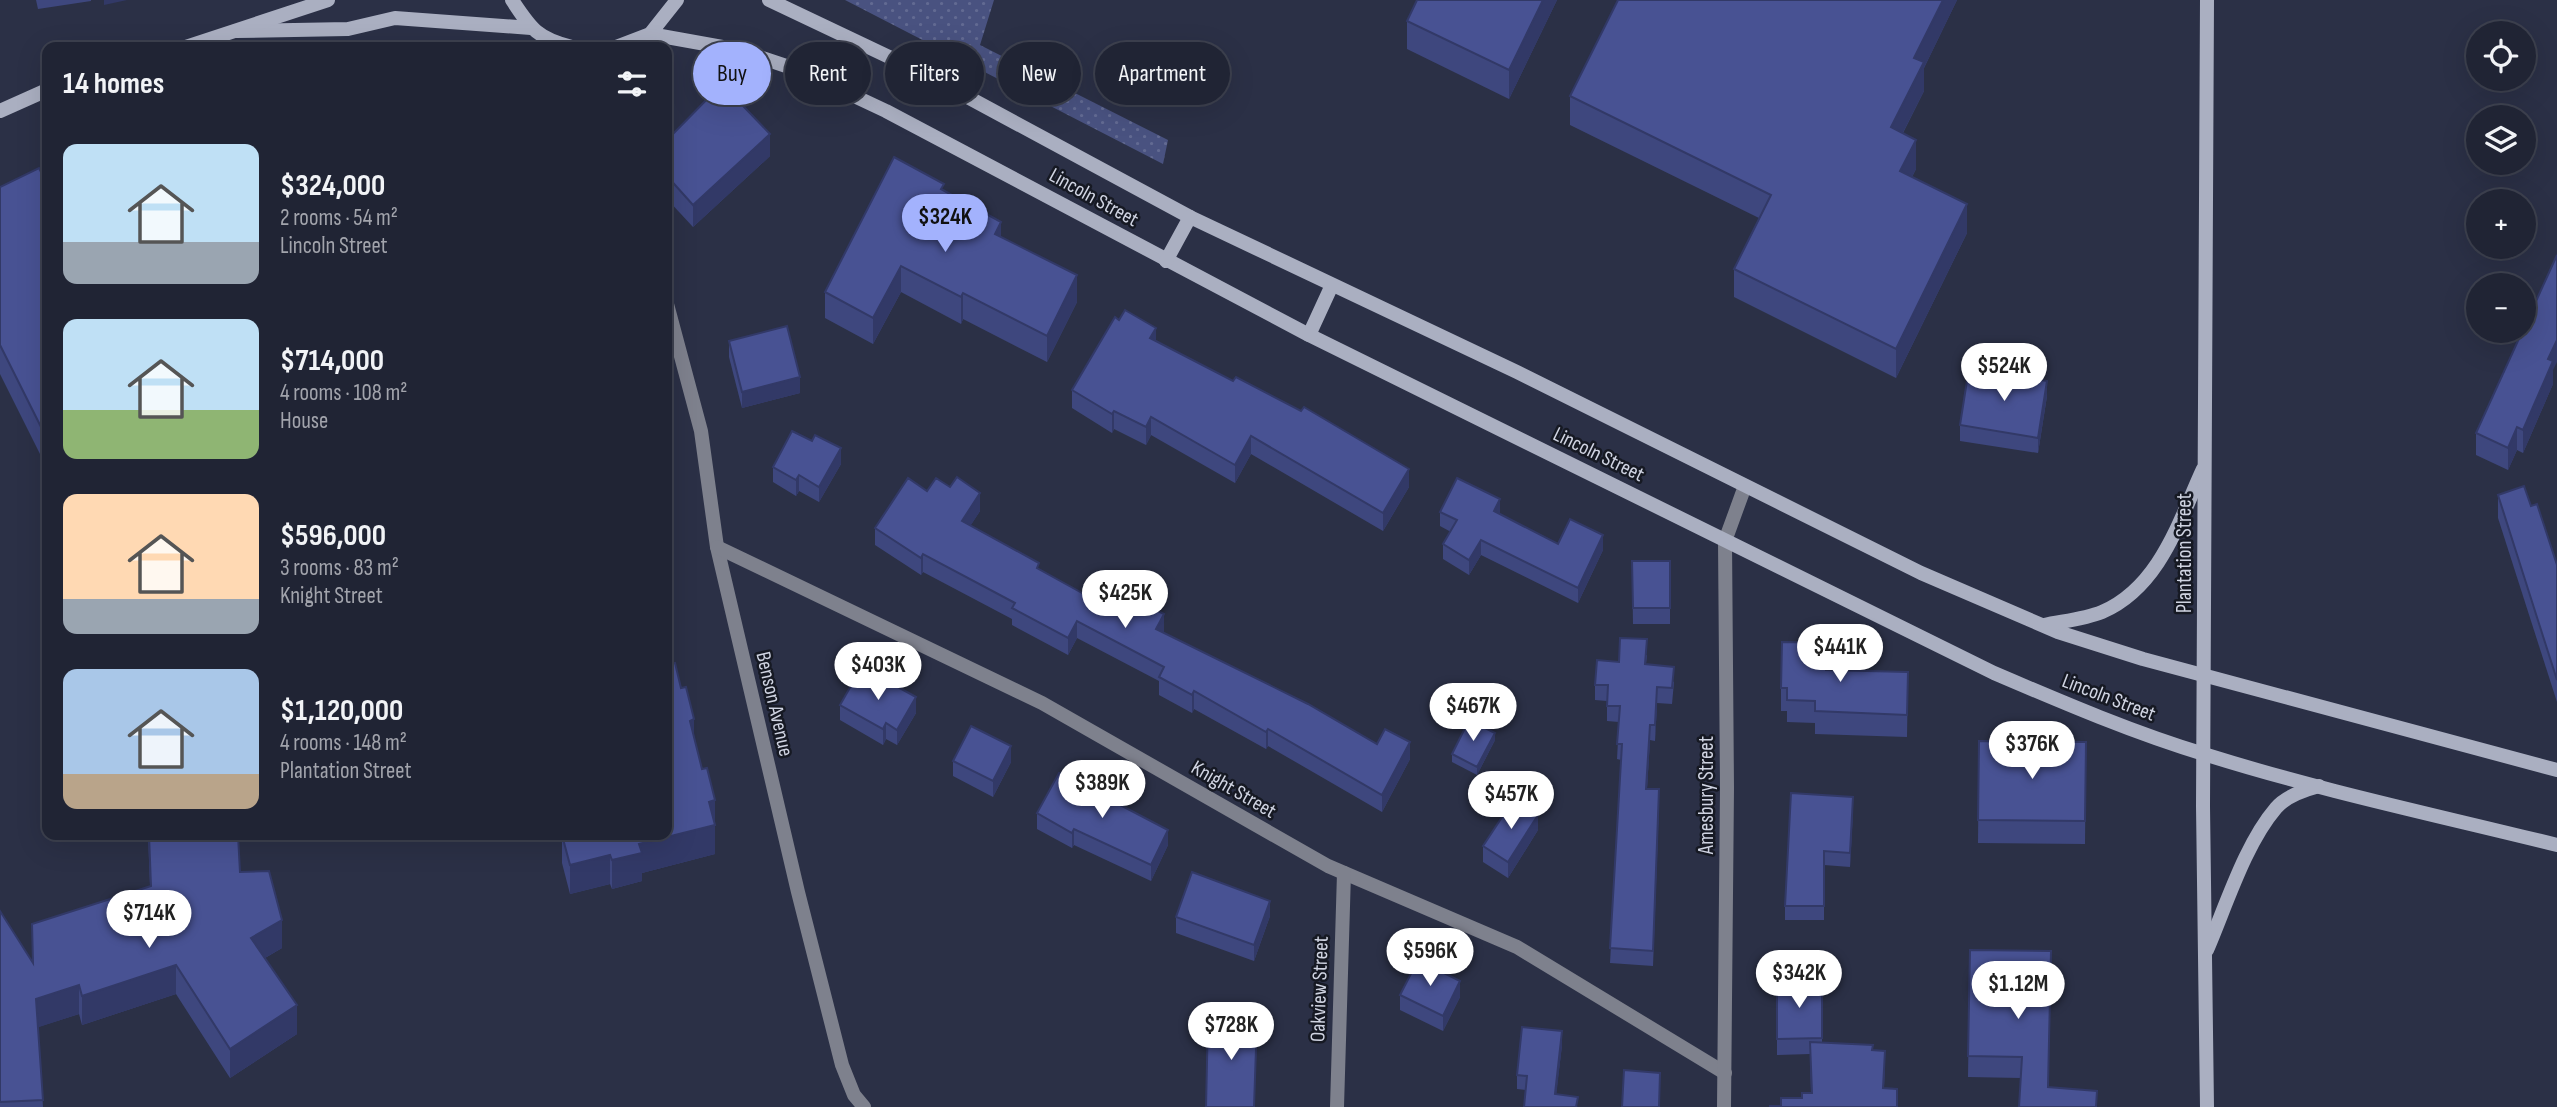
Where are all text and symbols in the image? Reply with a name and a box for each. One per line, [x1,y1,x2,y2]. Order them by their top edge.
map controls [2466,21,2536,343]
button: locate [2466,21,2536,91]
chip: Buy [693,42,771,105]
chip: Rent [785,42,871,105]
chip: Filters [885,42,984,105]
chip: New [998,42,1081,105]
chip: Apartment [1095,42,1230,105]
icon: filters [613,65,651,103]
text: 14 homes [63,66,164,102]
button: layers [2466,105,2536,175]
street label: Lincoln Street [1045,163,1143,232]
text: $324,000 [280,168,385,204]
icon: home [119,172,203,256]
button: + [2466,189,2536,259]
pin: $324K [896,194,994,254]
text: $324K [918,203,972,231]
text: 2 rooms · 54 m² [280,204,398,232]
text: Lincoln Street [280,232,388,260]
button: − [2466,273,2536,343]
text: $714,000 [280,343,384,379]
pin: $524K [1955,344,2053,403]
icon: home [119,347,203,431]
text: $524K [1977,352,2031,380]
text: 4 rooms · 108 m² [280,379,407,407]
text: House [280,407,328,435]
street label: Lincoln Street [1549,422,1648,487]
street label: Plantation Street [2172,493,2197,613]
text: $596,000 [280,518,386,554]
icon: home [119,522,203,606]
text: 3 rooms · 83 m² [280,554,399,582]
pin: $425K [1076,570,1174,630]
text: $425K [1098,579,1152,607]
text: Knight Street [280,582,383,610]
pin: $441K [1791,624,1889,684]
text: $441K [1813,633,1867,661]
pin: $403K [829,642,927,702]
street label: Benson Avenue [750,649,799,759]
text: $403K [850,651,906,679]
street label: Lincoln Street [2058,668,2159,727]
pin: $467K [1424,684,1522,743]
text: $467K [1446,692,1500,720]
text: $1,120,000 [280,693,403,729]
icon: home [119,697,203,781]
pin: $376K [1983,722,2081,781]
text: 4 rooms · 148 m² [280,729,407,757]
text: $376K [2005,730,2059,758]
street label: Amesbury Street [1694,736,1719,855]
street label: Knight Street [1187,755,1281,824]
text: Plantation Street [280,757,411,785]
pin: $389K [1053,760,1151,820]
text: $389K [1074,769,1130,797]
pin: $457K [1462,772,1560,831]
text: $457K [1484,780,1538,808]
pin: $714K [100,890,198,950]
text: $714K [122,899,176,927]
pin: $596K [1381,928,1479,988]
street label: Oakview Street [1305,936,1334,1042]
text: $596K [1403,937,1457,965]
pin: $342K [1750,950,1848,1010]
text: $342K [1772,959,1826,987]
pin: $1.12M [1961,962,2075,1021]
text: $1.12M [1988,970,2048,998]
pin: $728K [1182,1002,1280,1062]
text: $728K [1204,1011,1258,1039]

